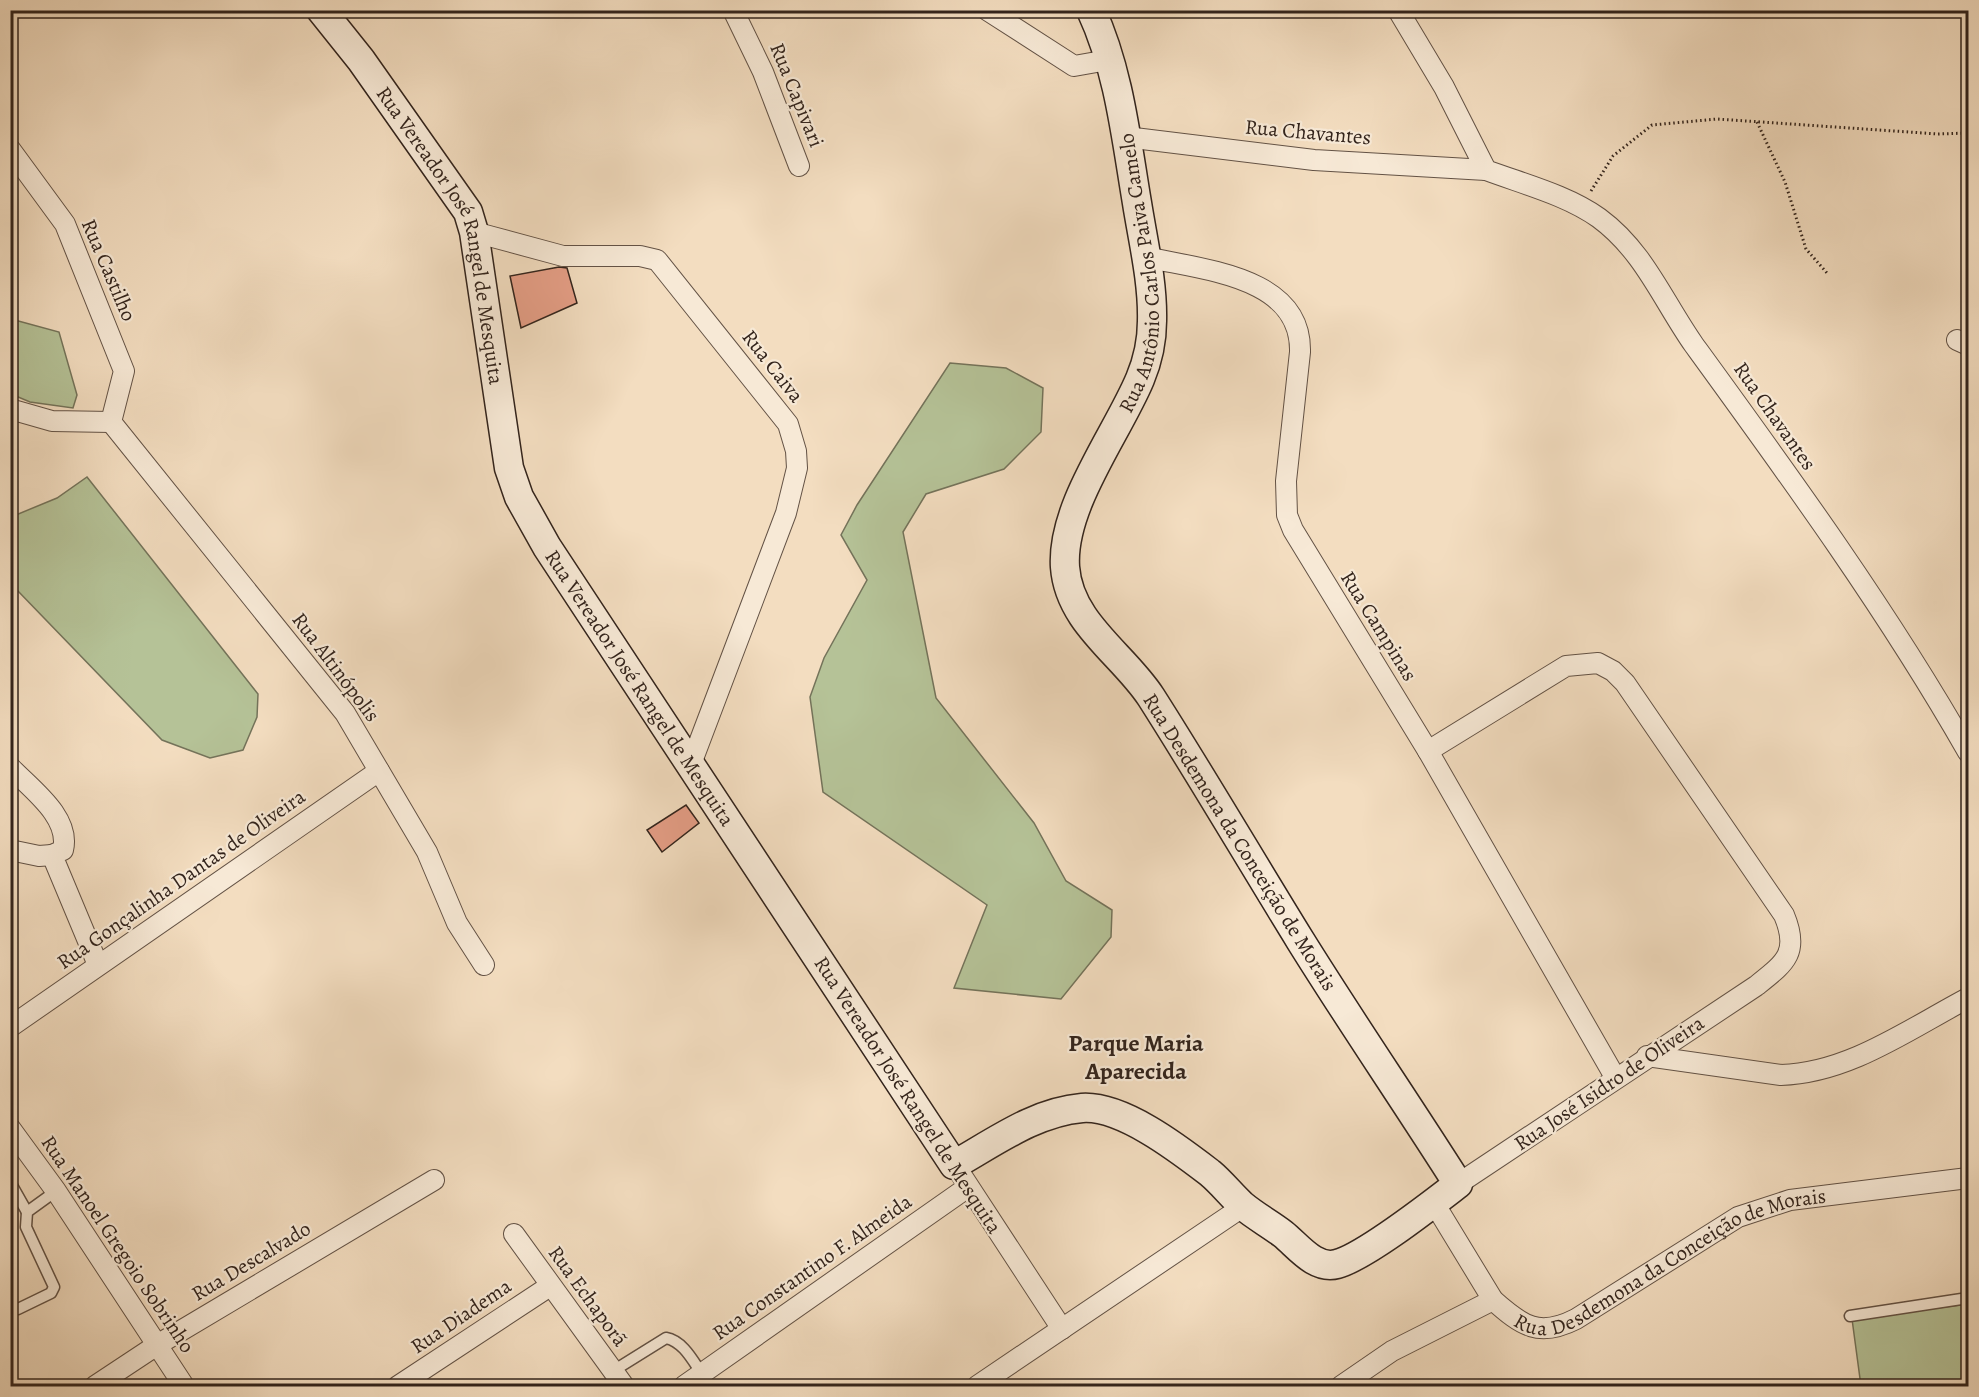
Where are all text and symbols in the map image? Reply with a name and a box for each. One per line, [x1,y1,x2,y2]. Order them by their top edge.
street label: Rua Capivari [763,39,831,151]
street label: Rua Vereador José Rangel de Mesquita [370,81,510,387]
street label: Rua Chavantes [1244,113,1372,151]
street label: Rua Antônio Carlos Paiva Camelo [1107,128,1137,414]
text: Rua Antônio Carlos Paiva Camelo [1112,131,1166,418]
street label: Rua Castilho [75,215,143,325]
street label: Rua Caiva [736,324,810,408]
street label: Rua Chavantes [1727,356,1823,476]
street label: Rua Vereador José Rangel de Mesquita [538,544,741,832]
street label: Rua Campinas [1334,566,1424,686]
street label: Rua Altinópolis [286,607,386,727]
street label: Rua Desdemona da Conceição de Morais [1137,688,1343,996]
street label: Rua Gonçalinha Dantas de Oliveira [51,782,311,976]
street label: Rua Vereador José Rangel de Mesquita [808,951,1008,1239]
street label: Rua José Isidro de Oliveira [1508,1009,1710,1157]
district label: Parque Maria Aparecida [1068,1027,1204,1087]
street label: Rua Manoel Gregoio Sobrinho [35,1130,201,1358]
street label: Rua Desdemona da Conceição de Morais [1509,1182,1828,1342]
street label: Rua Constantino F. Almeida [707,1187,918,1347]
street label: Rua Descalvado [186,1214,316,1308]
street label: Rua Echaporã [542,1240,634,1352]
street label: Rua Diadema [405,1272,517,1360]

